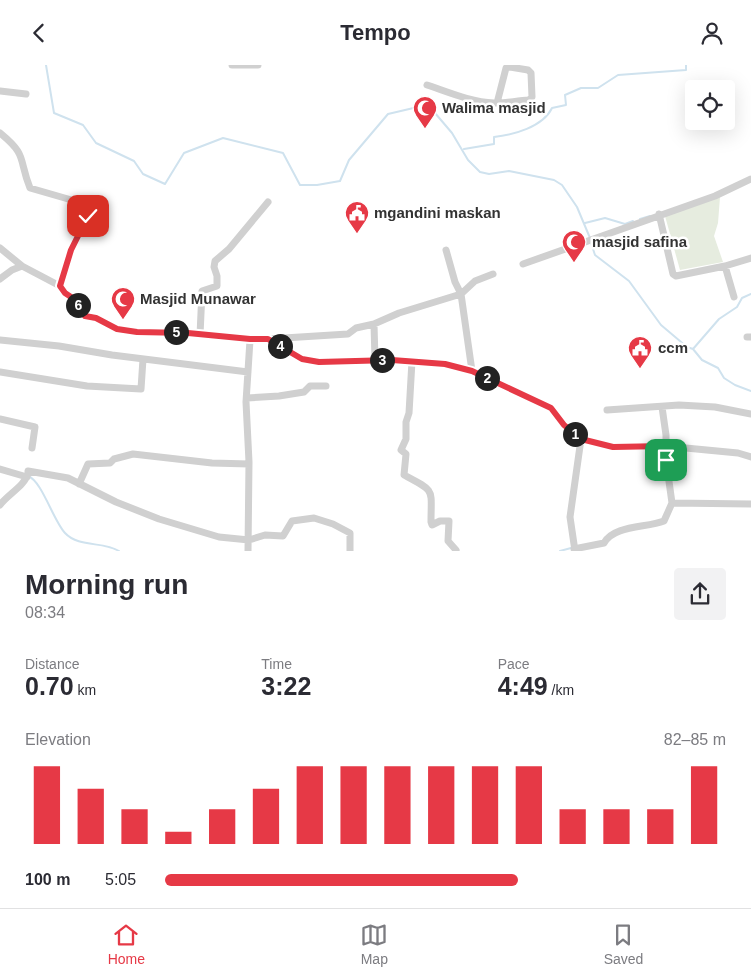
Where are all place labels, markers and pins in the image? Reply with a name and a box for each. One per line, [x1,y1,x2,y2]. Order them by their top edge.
mosque icon: Walima masjid [412,95,438,129]
place label: Walima masjid [442,99,546,116]
pin [67,195,109,237]
public building icon: mgandini maskan [344,200,370,234]
place label: mgandini maskan [374,204,501,221]
mosque icon: masjid safina [561,229,587,263]
place label: masjid safina [592,233,688,250]
mosque icon: Masjid Munawar [110,286,136,320]
place label: Masjid Munawar [140,290,256,307]
pin: 6 [66,293,90,317]
pin: 5 [164,319,188,345]
pin: 4 [268,333,292,359]
public building icon: ccm [627,335,653,369]
place label: ccm [658,339,688,356]
pin: 3 [370,347,394,373]
pin: 2 [474,365,500,391]
pin: 1 [562,421,588,447]
pin [645,439,687,481]

